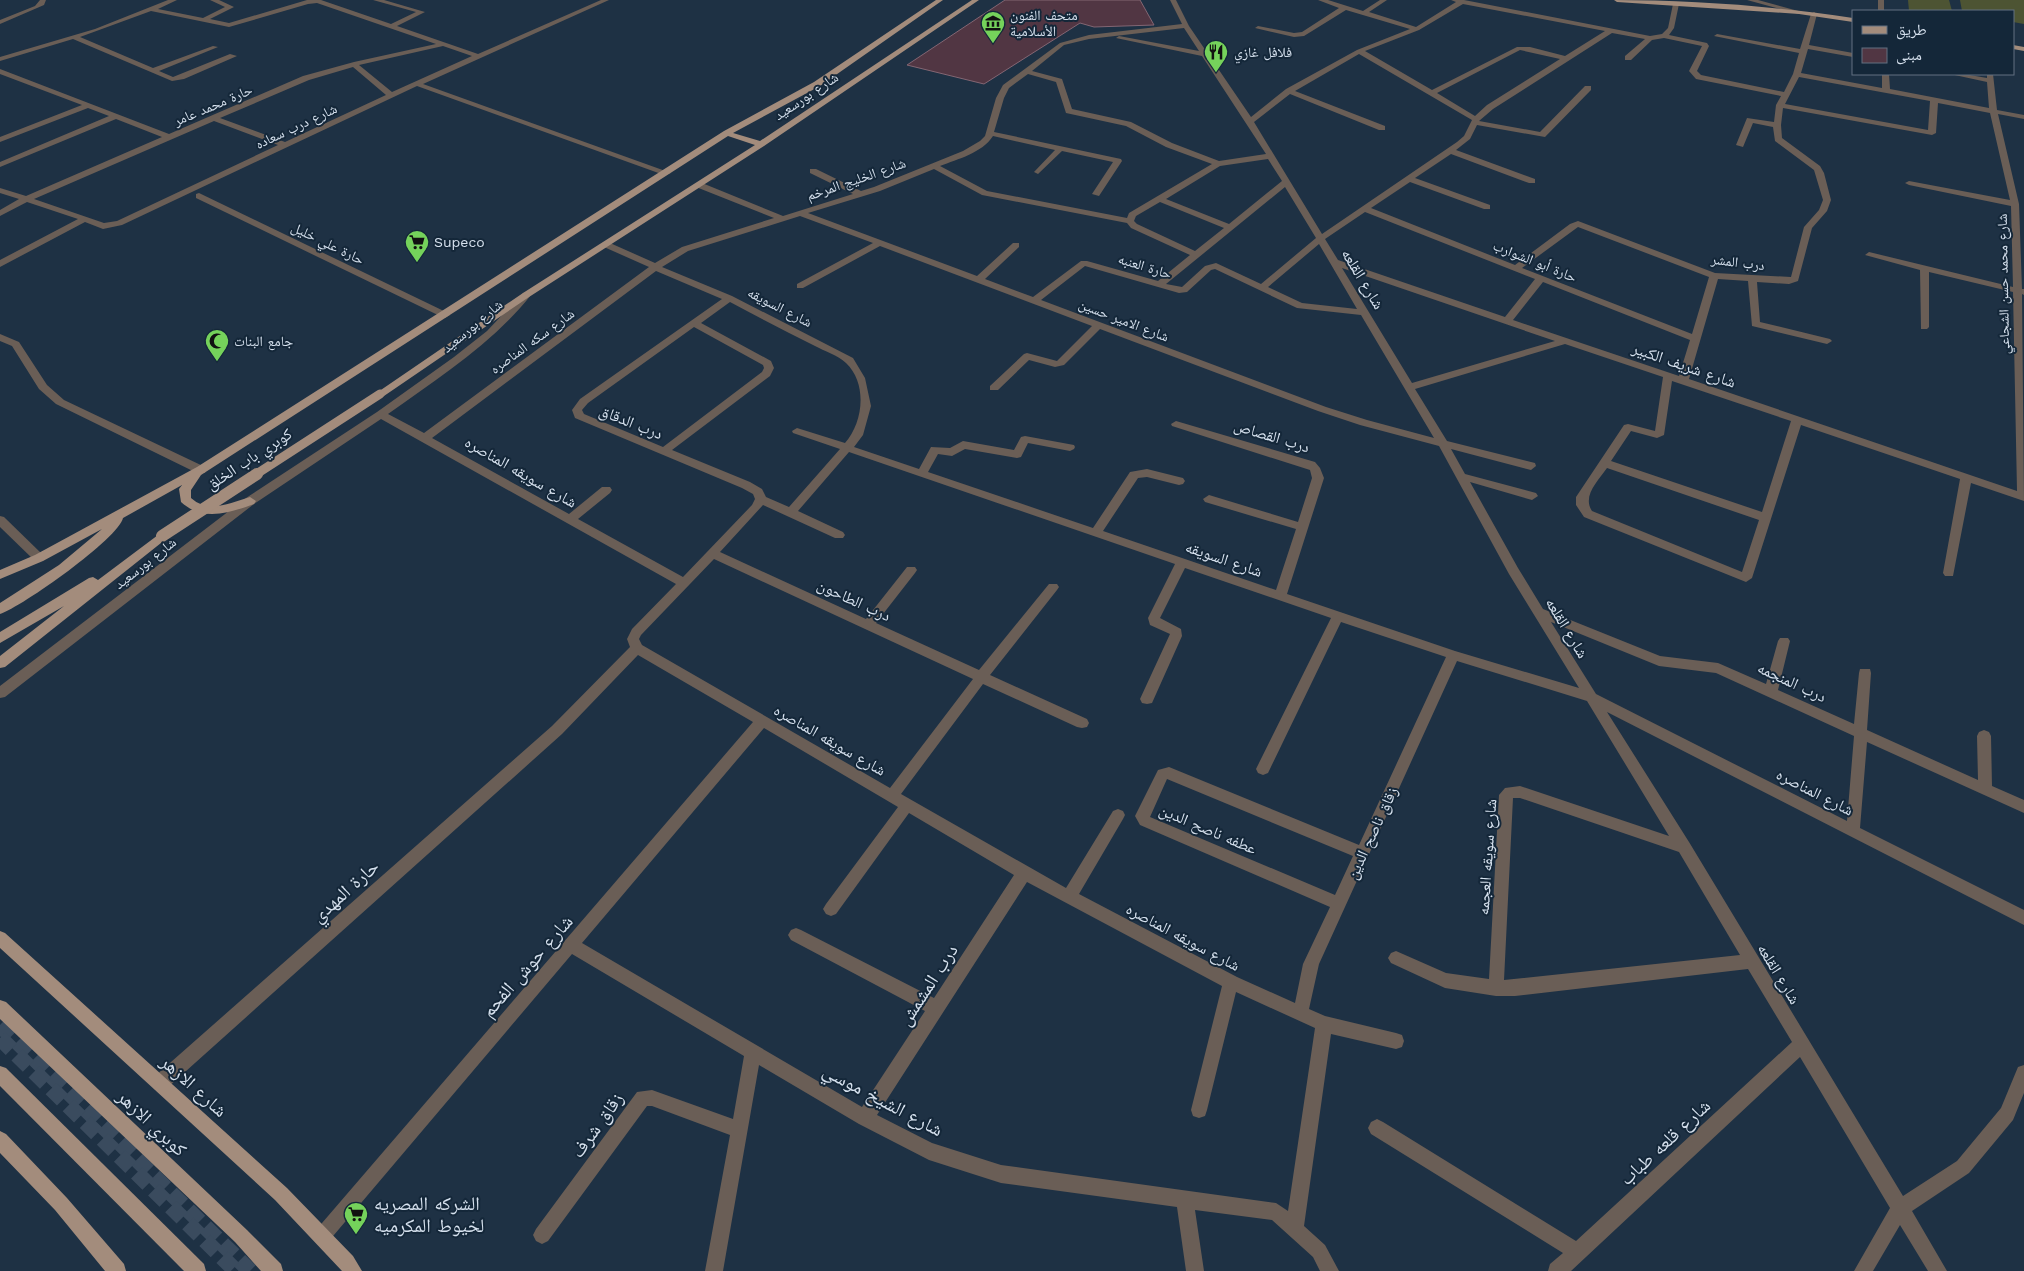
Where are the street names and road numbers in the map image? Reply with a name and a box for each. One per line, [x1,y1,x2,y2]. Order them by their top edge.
street label: شارع بورسعيد [771,69,842,125]
street label: حارة محمد عامر [170,81,255,130]
street label: شارع درب سعاده [253,100,340,154]
street label: شارع الخليج المرخم [804,155,908,205]
street label: شارع محمد حسن الشجاعي [1994,214,2016,354]
street label: حارة علي خليل [287,219,367,271]
street label: حارة أبو الشوارب [1491,237,1579,286]
street label: شارع القلعه [1337,245,1388,313]
street label: حارة العنبه [1116,250,1174,283]
street label: درب المشر [1709,251,1766,274]
street label: شارع السويقه [744,284,815,332]
street label: شارع الامير حسين [1076,295,1171,346]
street label: شارع بورسعيد [439,296,507,357]
street label: شارع سكه المناصره [487,305,578,379]
street label: شارع شريف الكبير [1628,338,1738,393]
street label: درب الدقاق [596,401,665,444]
street label: درب القصاص [1232,416,1312,457]
street label: كوبري باب الخلق [202,424,298,496]
street label: شارع سويقه المناصره [461,432,580,513]
street label: شارع بورسعيد [111,534,180,594]
street label: شارع السويقه [1183,537,1265,582]
street label: درب الطاحون [814,575,894,626]
street label: شارع القلعه [1541,594,1592,662]
street label: درب المنجمه [1755,658,1829,706]
street label: شارع سويقه المناصره [770,700,889,781]
street label: شارع المناصره [1773,764,1857,820]
street label: زقاق ناصح الدين [1342,784,1403,883]
street label: شارع سويقه العجمه [1473,798,1502,916]
street label: عطفه ناصح الدين [1156,800,1259,859]
street label: حارة المهدي [307,855,386,930]
street label: شارع سويقه المناصره [1122,899,1243,976]
street label: شارع حوش الفحم [476,910,578,1022]
street label: درب المشمش [893,940,963,1030]
street label: شارع القلعه [1753,940,1804,1008]
street label: شارع الازهر [155,1049,232,1122]
street label: شارع الشيخ موسي [817,1059,947,1145]
street label: كوبري الازهر [109,1084,192,1164]
street label: زقاق شرف [566,1088,628,1162]
street label: شارع قلعه طباب [1615,1094,1715,1190]

